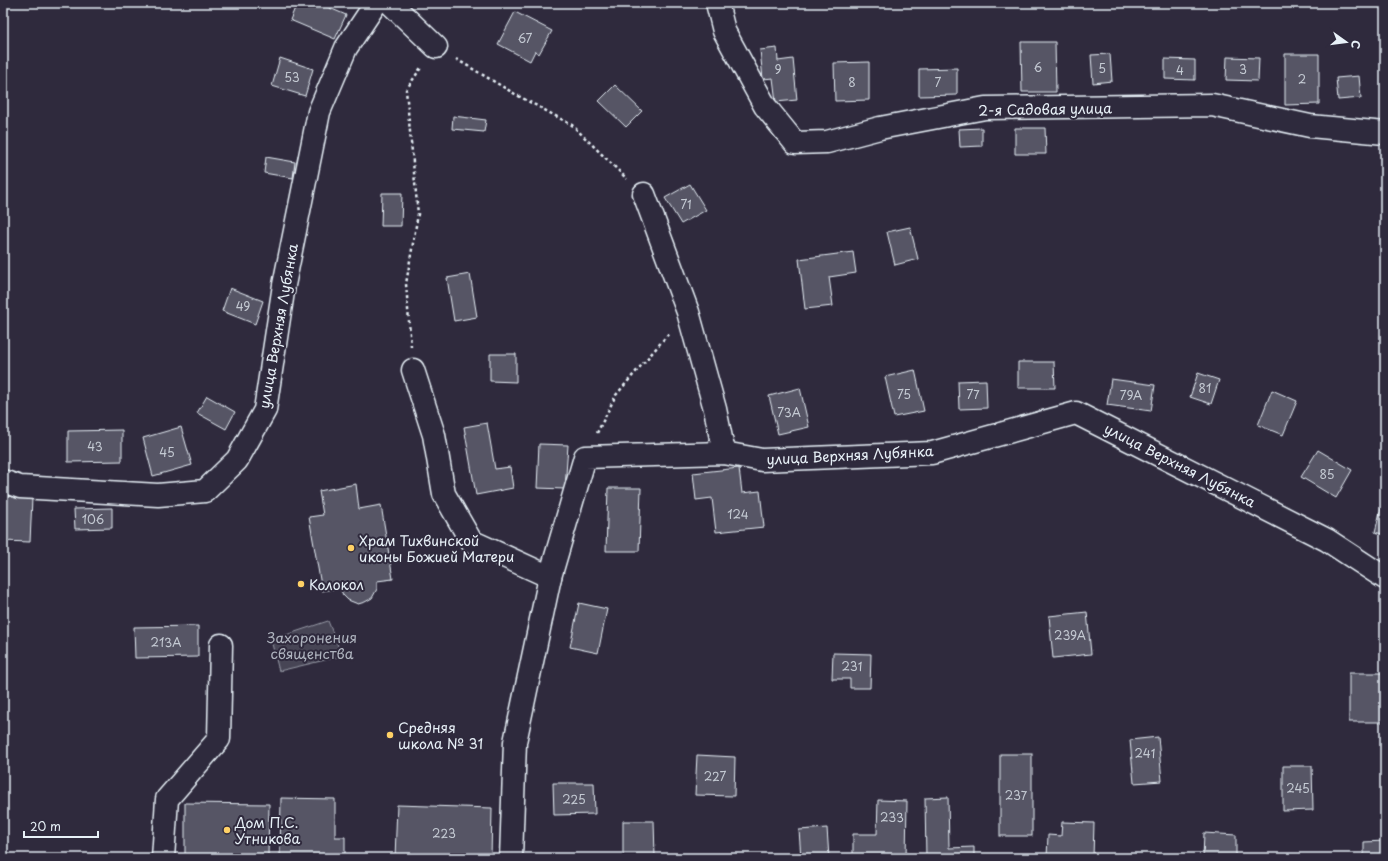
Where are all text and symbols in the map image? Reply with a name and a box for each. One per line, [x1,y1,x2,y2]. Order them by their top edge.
north arrow [1326,22,1366,62]
house number: 67 [518,29,533,47]
text: С [1347,38,1365,51]
house number: 6 [1034,58,1042,76]
house number: 5 [1098,59,1106,77]
house number: 9 [774,60,782,78]
house number: 3 [1239,60,1247,78]
house number: 4 [1176,61,1184,79]
house number: 53 [284,68,300,86]
house number: 2 [1298,70,1306,88]
house number: 8 [848,73,856,91]
house number: 7 [935,73,942,91]
street label: 2-я Садовая улица [978,97,1112,121]
house number: 71 [680,195,692,213]
street label: улица Верхняя Лубянка [253,242,303,410]
house number: 49 [236,297,250,315]
house number: 81 [1199,379,1211,397]
house number: 75 [897,385,911,403]
house number: 77 [966,385,980,403]
house number: 79А [1120,386,1142,404]
house number: 73А [777,403,801,421]
street label: улица Верхняя Лубянка [1101,418,1260,512]
house number: 43 [87,437,103,455]
street label: улица Верхняя Лубянка [766,440,934,470]
house number: 45 [159,443,175,461]
house number: 85 [1320,465,1334,483]
house number: 124 [727,505,749,523]
house number: 106 [82,510,104,528]
place label: Храм Тихвинской иконы Божией Матери [359,530,514,567]
marker: Храм Тихвинской иконы Божией Матери [346,543,356,553]
place label: Колокол [309,574,364,595]
marker: Колокол [296,579,306,589]
house number: 239А [1054,626,1086,644]
park label: Захоронения священства [267,627,357,664]
house number: 213А [150,633,182,651]
house number: 231 [842,657,862,675]
place label: Средняя школа № 31 [398,717,483,754]
marker: Средняя школа № 31 [385,730,395,740]
house number: 241 [1135,744,1155,762]
house number: 227 [704,767,726,785]
house number: 245 [1286,779,1310,797]
house number: 237 [1005,786,1028,804]
house number: 225 [562,790,586,808]
house number: 233 [880,808,904,826]
place label: Дом П.С. Утникова [234,812,301,849]
scale bar [24,813,98,839]
text: 20 m [30,817,61,835]
house number: 223 [432,824,456,842]
marker: Дом П.С. Утникова [222,825,232,835]

